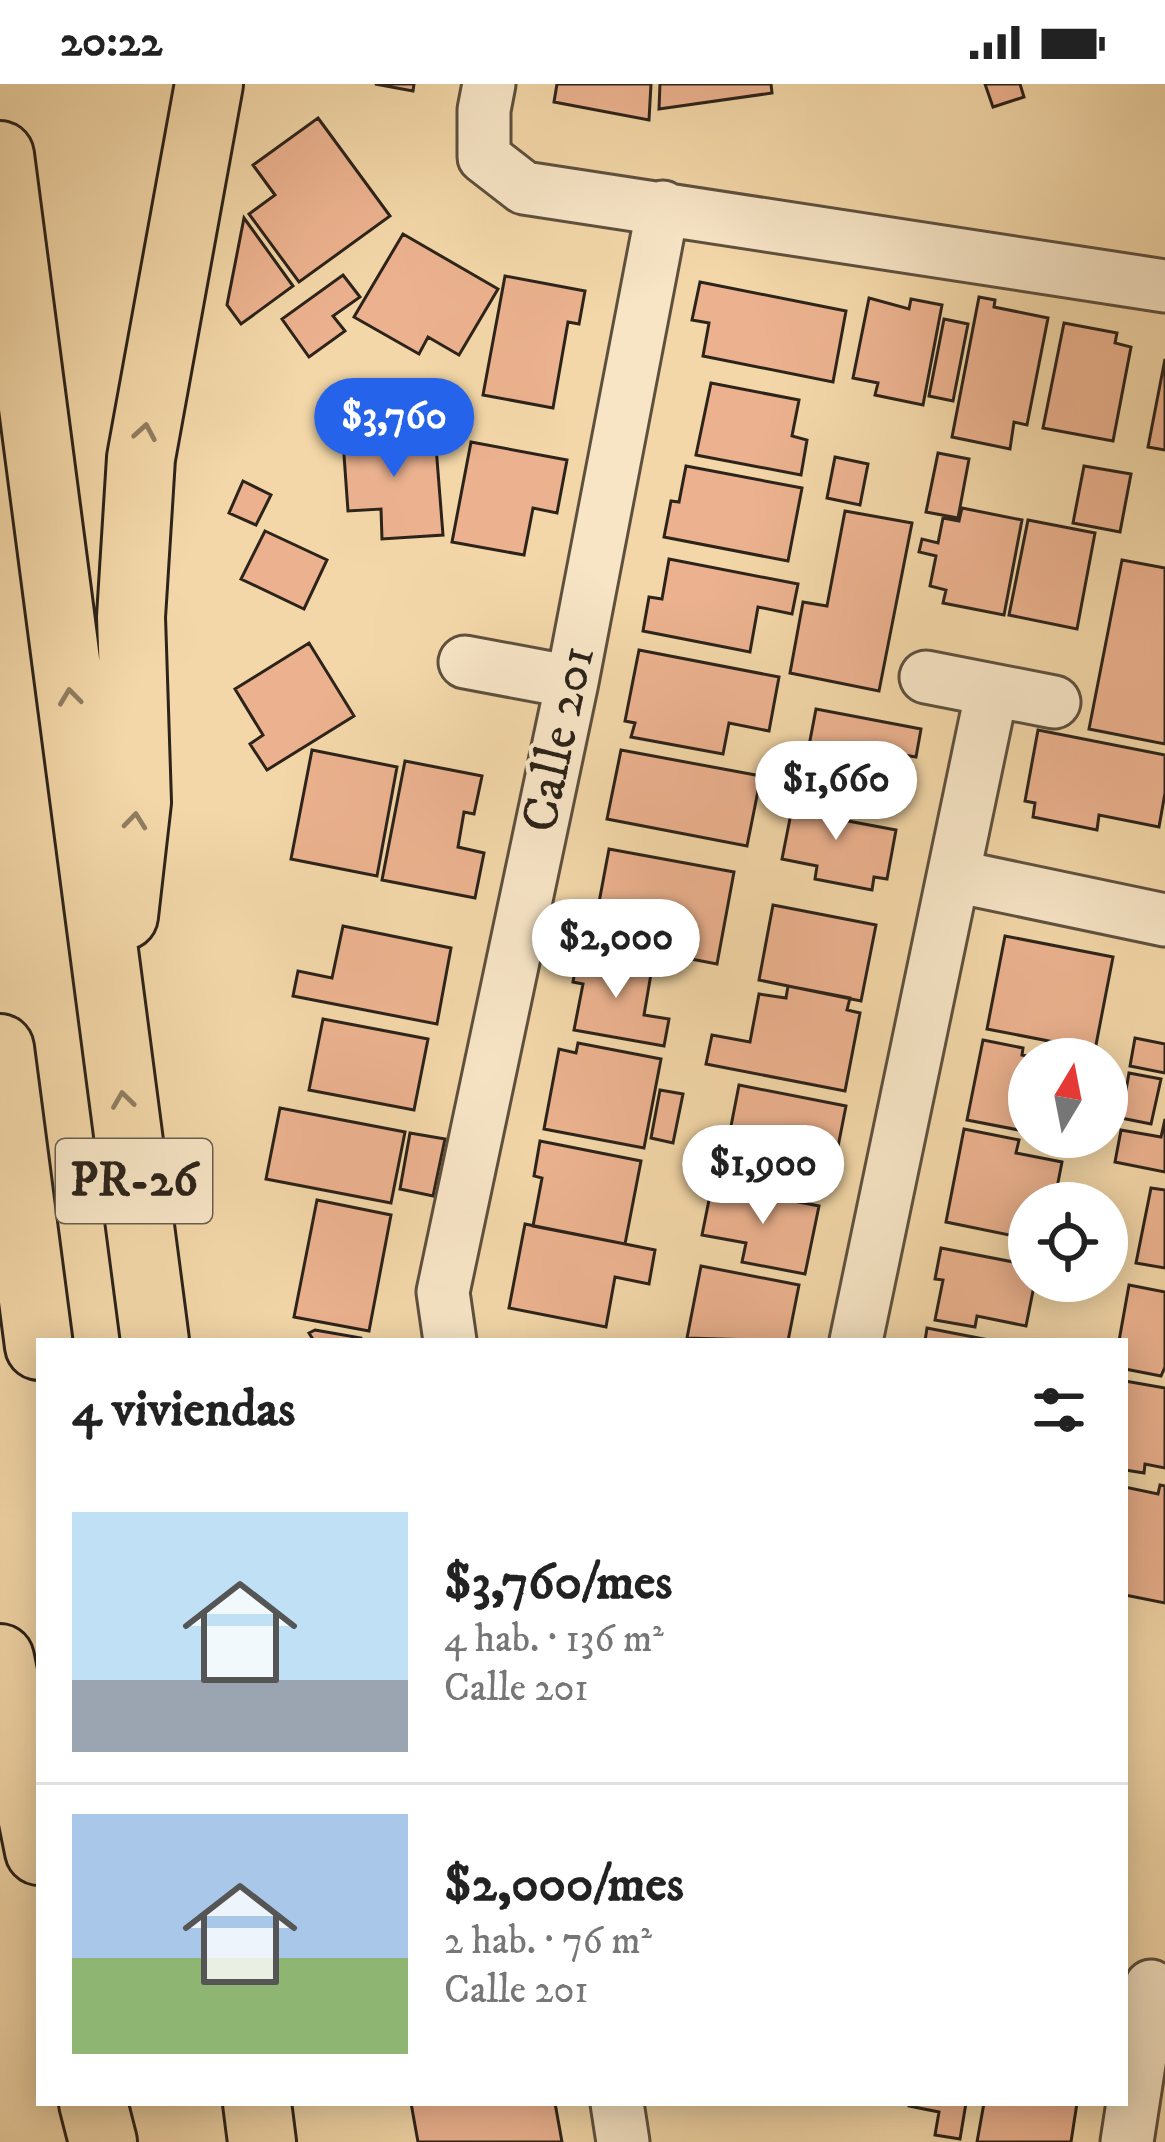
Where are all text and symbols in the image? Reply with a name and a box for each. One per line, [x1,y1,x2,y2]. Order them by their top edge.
text: 20:22 [60,14,162,70]
pin: $3,760 [296,378,492,480]
text: $3,760 [341,392,447,441]
one-way arrow [132,423,157,443]
street label: Calle 201 [508,640,610,838]
one-way arrow [58,687,84,706]
pin: $1,660 [738,741,934,843]
text: $1,660 [782,755,890,804]
one-way arrow [122,811,147,830]
pin: $2,000 [518,899,714,1001]
text: $2,000 [559,913,673,962]
north arrow [1008,1038,1128,1158]
map controls [1008,1038,1128,1302]
one-way arrow [111,1090,137,1110]
pin: $1,900 [665,1125,861,1227]
road number: PR-26 [56,1139,212,1223]
text: $1,900 [709,1139,817,1188]
button: locate [1008,1182,1128,1302]
icon: filters [1026,1377,1092,1443]
text: 4 viviendas [72,1378,295,1442]
text: $3,760/mes [444,1551,672,1615]
icon: home [168,1560,312,1704]
text: 4 hab. · 136 m² [444,1615,664,1664]
text: Calle 201 [444,1664,589,1713]
text: $2,000/mes [444,1853,684,1917]
icon: home [168,1862,312,2006]
text: 2 hab. · 76 m² [444,1917,652,1966]
text: Calle 201 [444,1966,589,2015]

